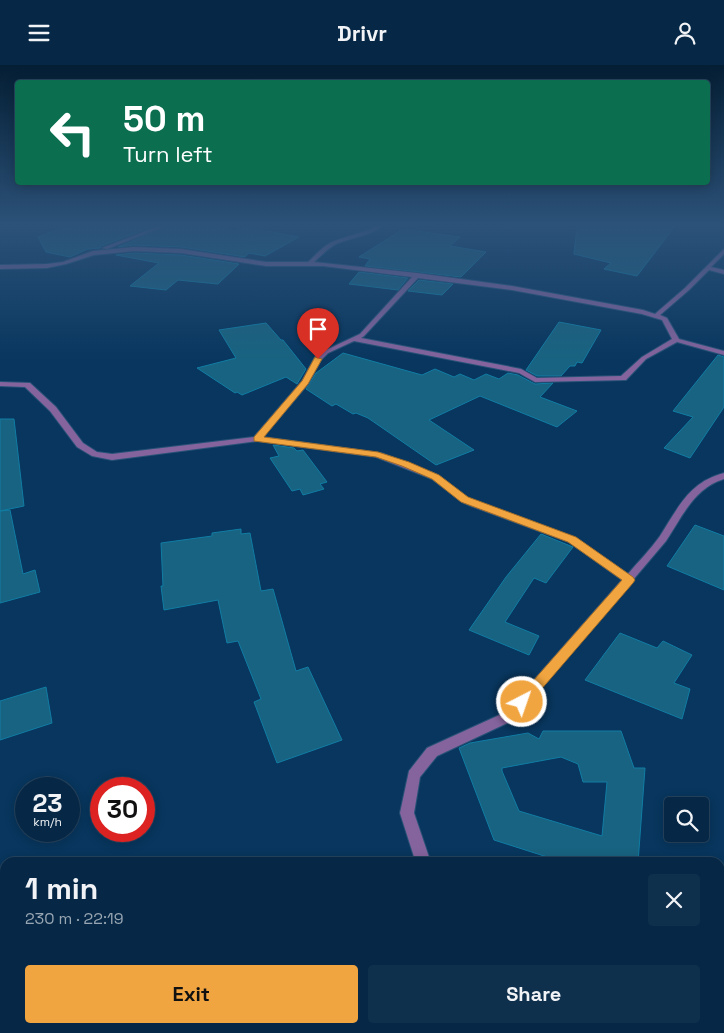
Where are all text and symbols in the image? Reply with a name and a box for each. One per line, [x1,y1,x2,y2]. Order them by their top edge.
icon: menu [25,19,53,47]
text: Drivr [337,19,387,47]
icon: person [671,19,699,47]
text: 50 m [123,97,205,141]
icon: left [40,100,105,165]
text: Turn left [123,140,213,168]
pin [297,308,339,359]
icon: arrive [304,315,332,343]
position arrow [495,675,547,727]
speed limit sign: 30 [90,777,155,842]
text: 23 [32,787,63,819]
map controls [664,797,709,842]
button: search [664,797,709,842]
text: km/h [33,814,62,830]
text: 1 min [25,869,98,908]
button: close [648,874,700,926]
text: 230 m · 22:19 [25,908,123,929]
button: Exit [25,965,358,1023]
button: Share [368,965,700,1023]

